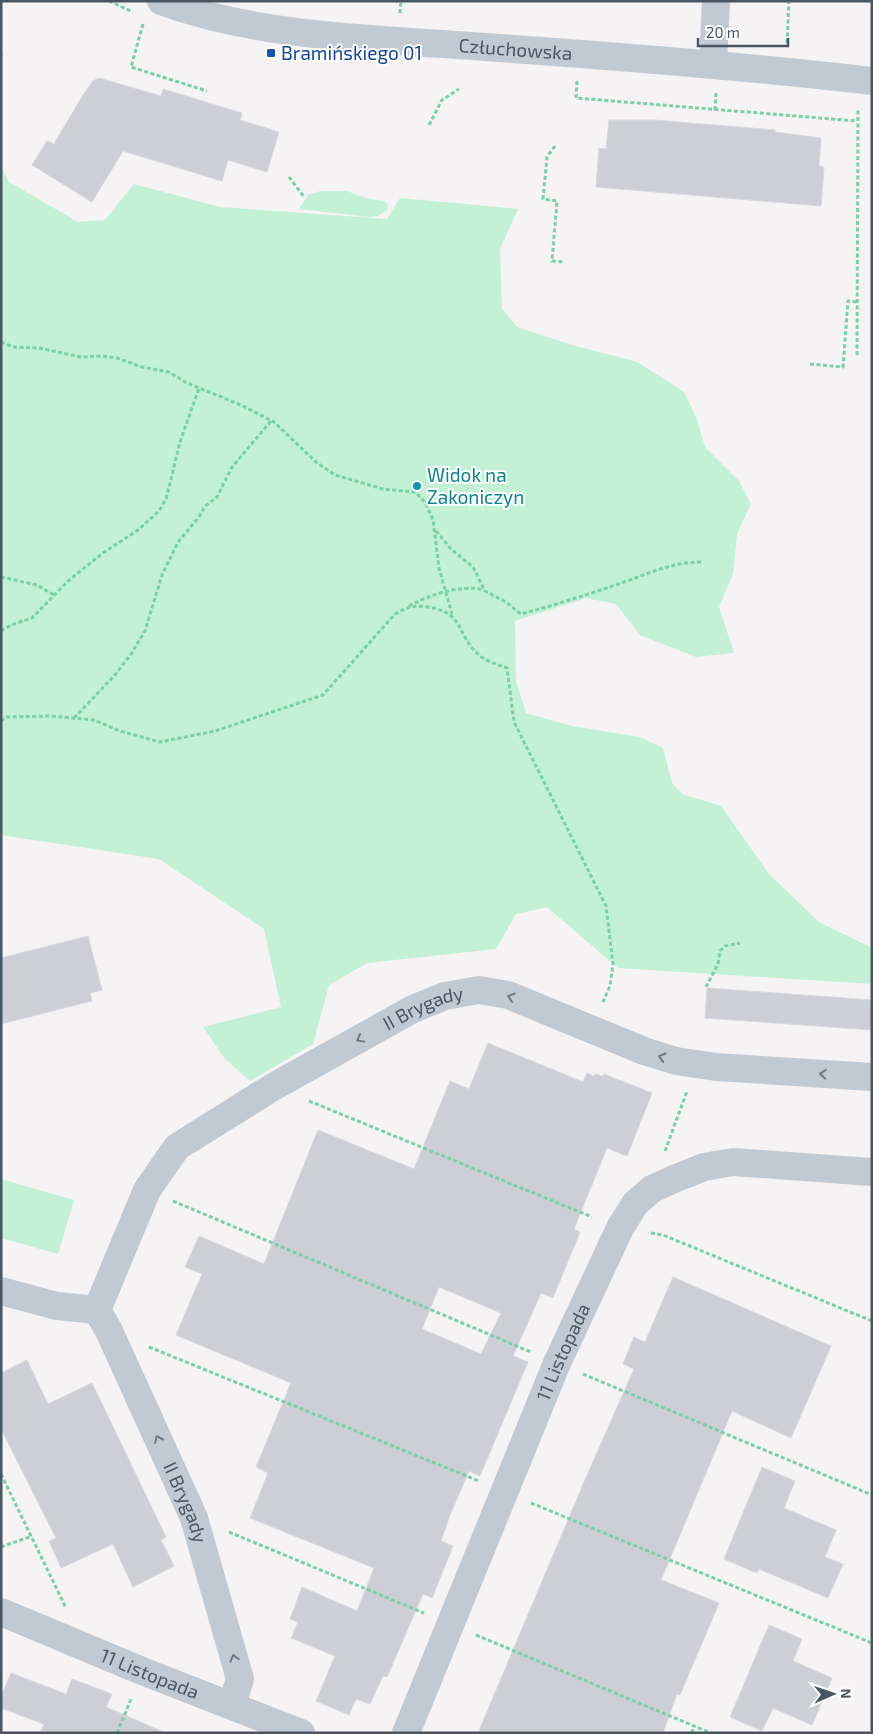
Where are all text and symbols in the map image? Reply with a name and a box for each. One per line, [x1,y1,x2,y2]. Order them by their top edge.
scale bar [698,15,788,47]
text: 20 m [706,23,740,41]
street label: Człuchowska [458,33,573,64]
place label: Bramińskiego 01 [281,41,422,64]
marker: Bramińskiego 01 [265,47,277,59]
place label: Widok na Zakoniczyn [427,463,524,508]
marker: Widok na Zakoniczyn [411,480,423,492]
street label: II Brygady [378,981,465,1035]
one-way arrow [507,992,516,1002]
one-way arrow [357,1032,366,1042]
one-way arrow [658,1052,667,1062]
one-way arrow [819,1068,827,1079]
street label: 11 Listopada [531,1299,594,1404]
one-way arrow [154,1435,165,1444]
street label: II Brygady [159,1458,212,1545]
street label: 11 Listopada [97,1643,203,1703]
one-way arrow [230,1655,240,1663]
north arrow [808,1669,858,1719]
text: N [838,1688,855,1699]

